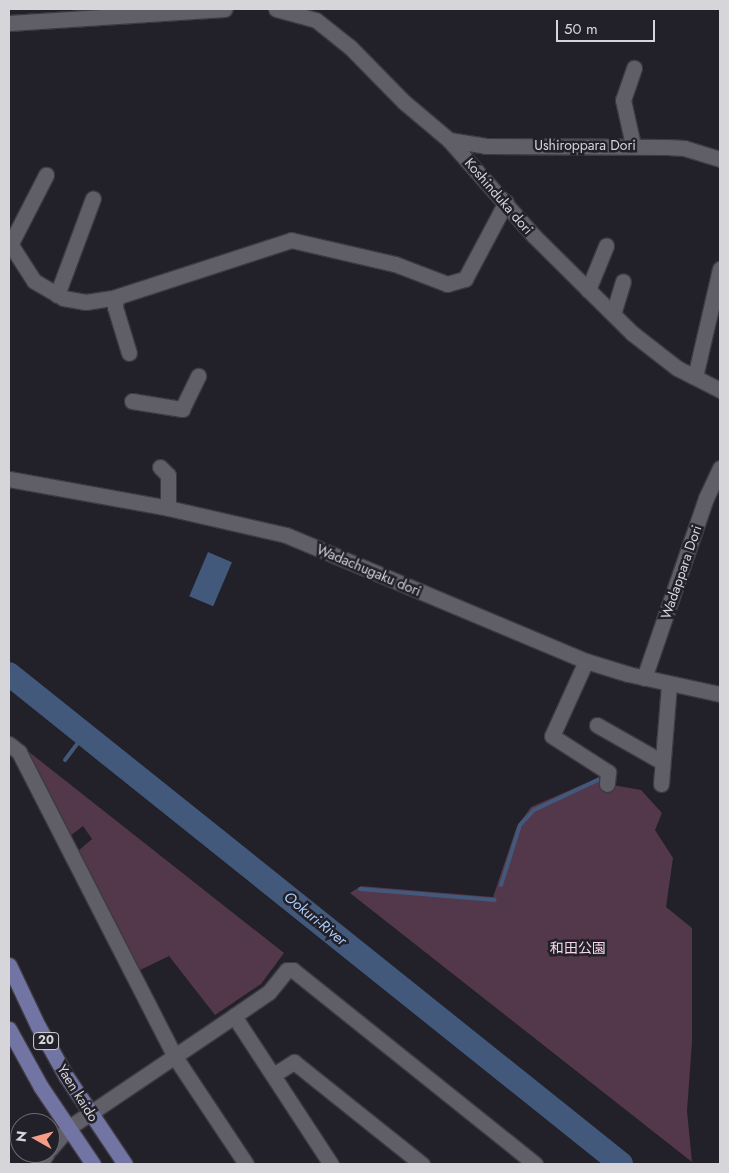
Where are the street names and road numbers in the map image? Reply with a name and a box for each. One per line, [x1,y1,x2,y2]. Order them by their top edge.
street label: Ushiroppara Dori [534,137,636,153]
street label: Koshinduka dori [461,154,537,238]
street label: Wadappara Dori [657,523,705,621]
street label: Wadachugaku dori [314,540,424,600]
road number: 20 [32,1032,60,1050]
street label: Yaen kaido [54,1061,102,1125]

